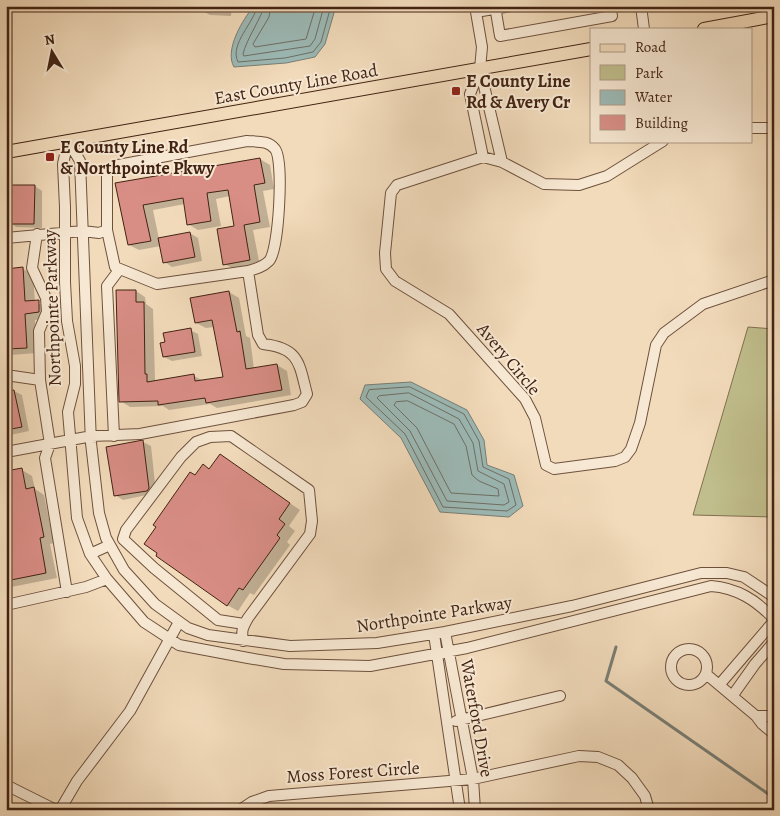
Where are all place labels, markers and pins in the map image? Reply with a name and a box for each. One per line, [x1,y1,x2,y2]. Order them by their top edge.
place label: E County Line Rd & Avery Cr [466,69,571,114]
marker: E County Line Rd & Avery Cr [450,85,462,97]
place label: E County Line Rd & Northpointe Pkwy [60,135,215,180]
marker: E County Line Rd & Northpointe Pkwy [44,151,56,163]

